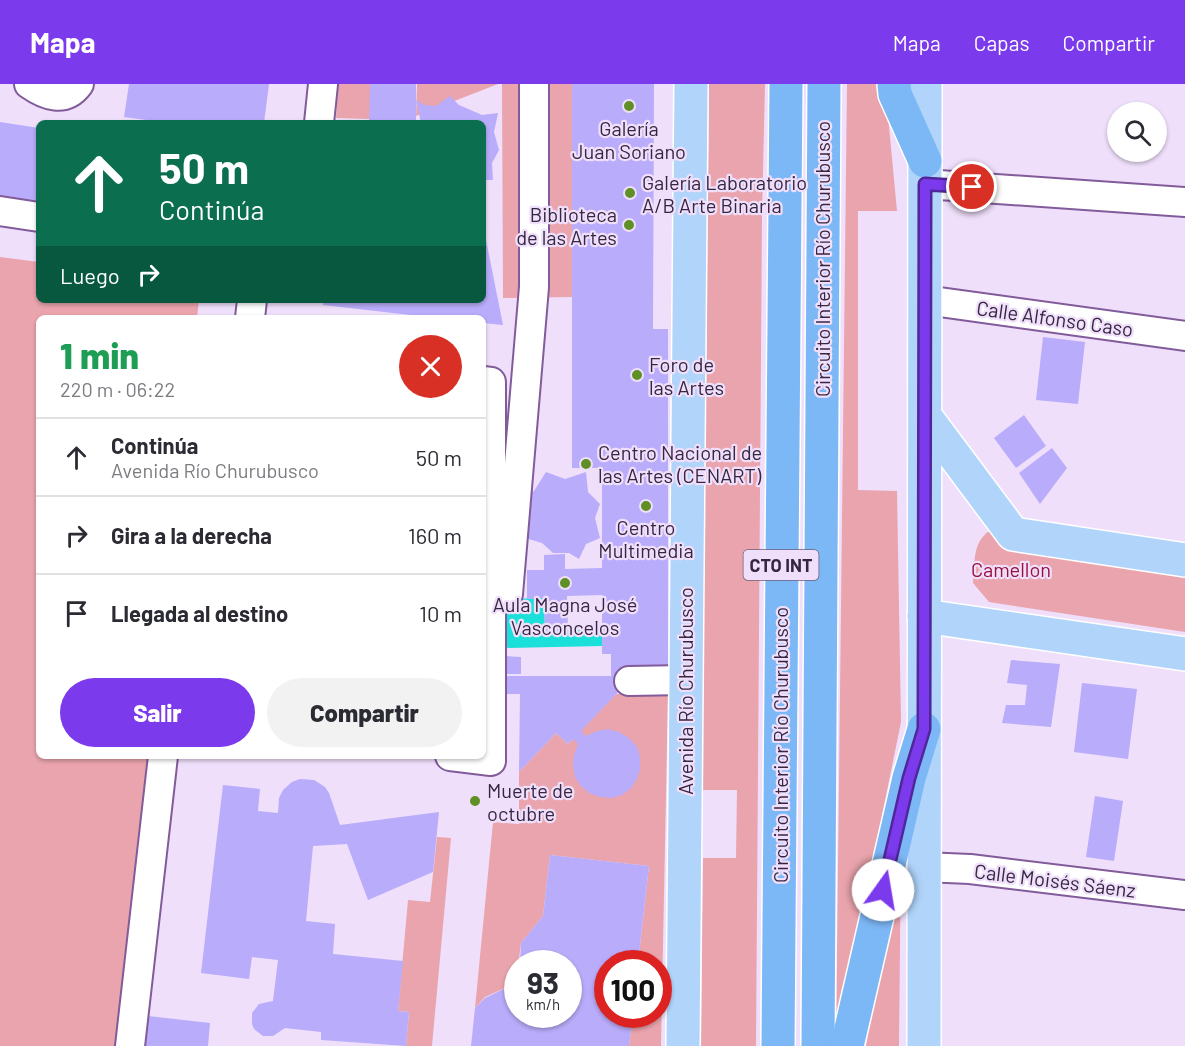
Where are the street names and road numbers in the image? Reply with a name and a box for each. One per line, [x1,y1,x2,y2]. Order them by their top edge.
street label: Circuito Interior Río Churubusco [810,121,834,397]
street label: Calle Alfonso Caso [975,295,1135,341]
road number: CTO INT [744,550,818,580]
street label: Avenida Río Churubusco [673,587,697,795]
street label: Circuito Interior Río Churubusco [768,607,792,883]
street label: Calle Moisés Sáenz [973,858,1137,902]

